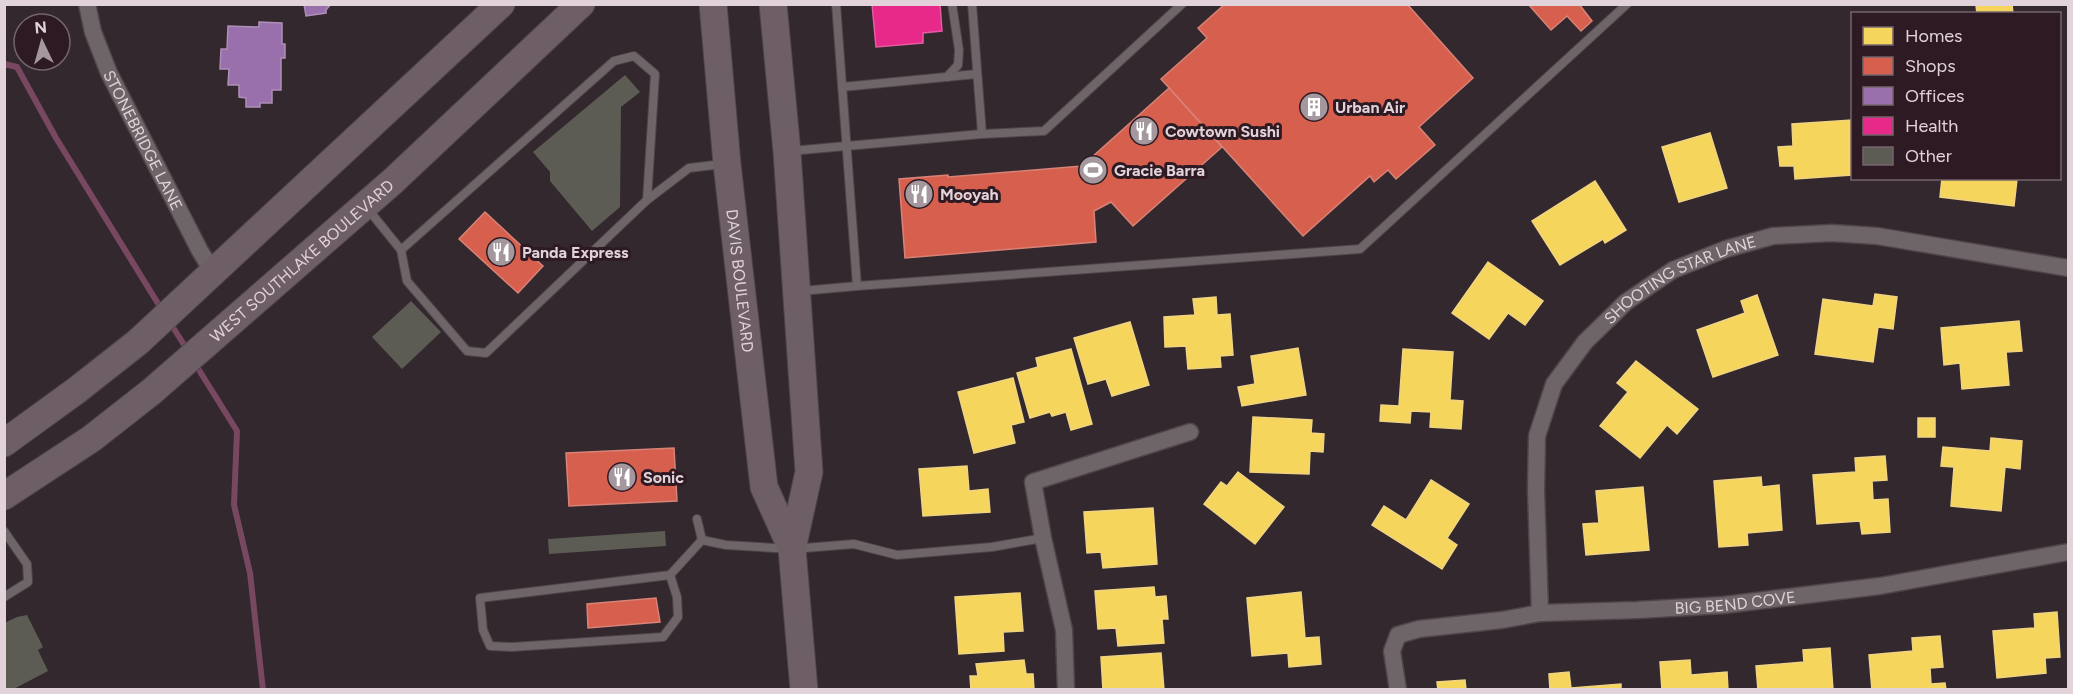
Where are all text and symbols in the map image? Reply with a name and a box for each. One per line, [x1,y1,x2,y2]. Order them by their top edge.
north arrow [12,12,72,72]
legend [1851,12,2061,180]
text: N [34,18,48,38]
text: Homes [1905,25,1963,47]
text: Shops [1905,55,1956,77]
street label: STONEBRIDGE LANE [99,67,187,214]
text: Offices [1905,85,1964,107]
building icon: Urban Air [1298,91,1330,123]
place label: Urban Air [1335,98,1405,117]
restaurant icon: Cowtown Sushi [1128,115,1160,147]
text: Health [1905,115,1958,137]
place label: Cowtown Sushi [1165,122,1280,141]
text: Other [1905,145,1952,167]
sports icon: Gracie Barra [1077,154,1109,186]
place label: Gracie Barra [1114,161,1205,180]
street label: WEST SOUTHLAKE BOULEVARD [206,176,398,346]
restaurant icon: Mooyah [903,178,935,210]
place label: Mooyah [940,185,999,204]
street label: DAVIS BOULEVARD [722,208,757,353]
street label: SHOOTING STAR LANE [1600,232,1758,328]
restaurant icon: Panda Express [485,236,517,268]
place label: Panda Express [522,243,629,262]
restaurant icon: Sonic [606,461,638,493]
place label: Sonic [643,468,684,487]
street label: BIG BEND COVE [1674,587,1797,618]

